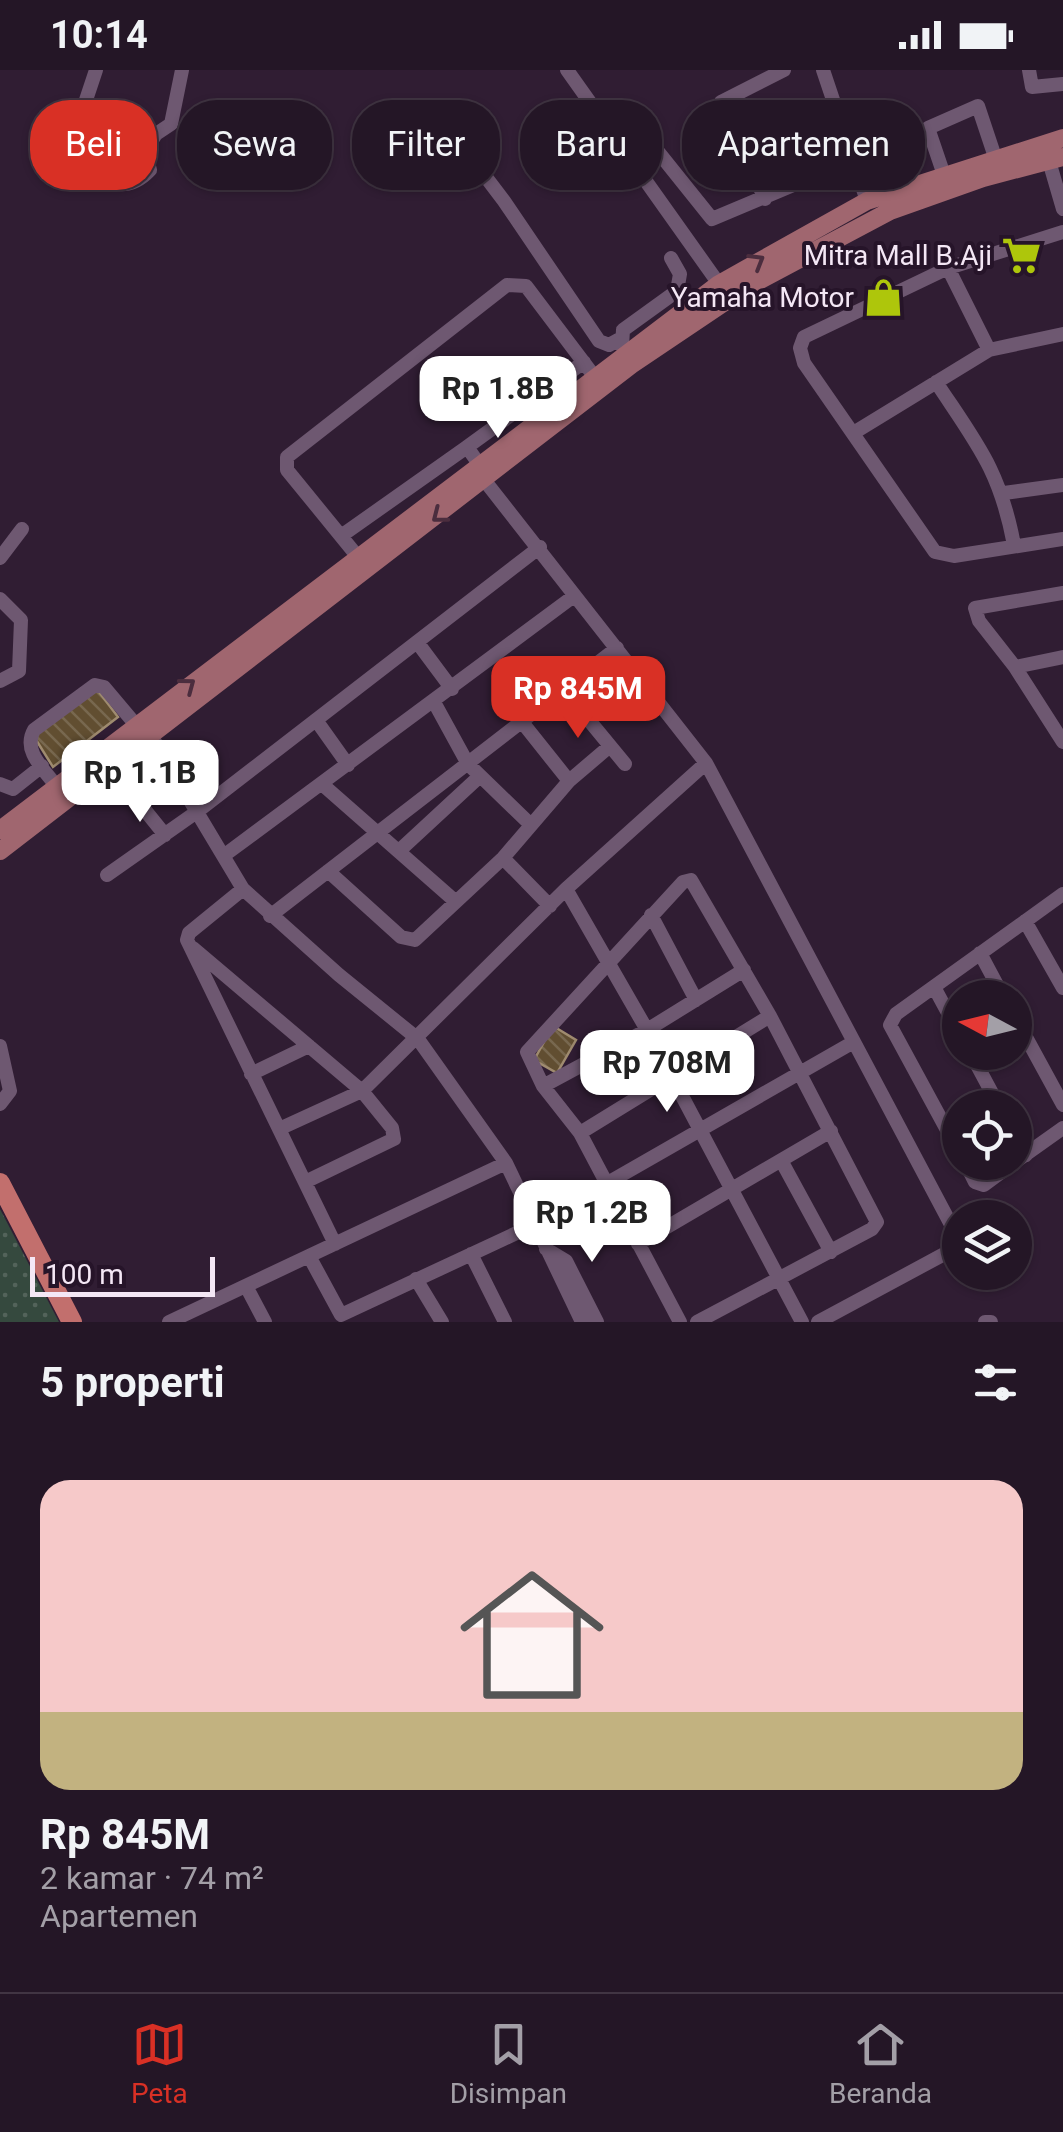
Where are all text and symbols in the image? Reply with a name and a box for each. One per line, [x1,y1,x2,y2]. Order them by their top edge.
text: 10:14 [50,13,148,57]
chip: Beli [30,100,157,190]
chip: Sewa [177,100,332,190]
chip: Filter [352,100,500,190]
chip: Baru [520,100,662,190]
chip: Apartemen [682,100,925,190]
supermarket icon: Mitra Mall B.Aji [1001,234,1043,276]
place label: Mitra Mall B.Aji [804,239,992,272]
one-way arrow [746,254,764,273]
shop icon: Yamaha Motor [863,276,905,318]
place label: Yamaha Motor [671,281,854,314]
pin: Rp 1.8B [406,356,590,441]
text: Rp 1.8B [442,369,554,407]
one-way arrow [432,505,450,522]
pin: Rp 845M [486,656,670,741]
text: Rp 845M [513,669,643,707]
one-way arrow [177,680,195,697]
pin: Rp 1.1B [48,740,232,825]
text: Rp 1.1B [84,753,196,791]
north arrow [942,980,1032,1070]
map controls [942,980,1032,1290]
pin: Rp 708M [575,1030,759,1115]
text: Rp 708M [602,1043,732,1081]
button: locate [942,1090,1032,1180]
pin: Rp 1.2B [500,1180,684,1265]
text: Rp 1.2B [536,1193,648,1231]
button: layers [942,1200,1032,1290]
scale bar [30,1252,215,1296]
text: 100 m [45,1258,124,1291]
icon: filters [968,1355,1023,1410]
text: 5 properti [40,1358,225,1407]
icon: home [442,1545,622,1725]
text: Rp 845M [40,1810,210,1859]
text: 2 kamar · 74 m² [40,1859,264,1897]
text: Apartemen [40,1897,198,1935]
tab: Peta [131,2017,188,2110]
tab: Disimpan [450,2017,567,2110]
tab: Beranda [829,2017,932,2110]

